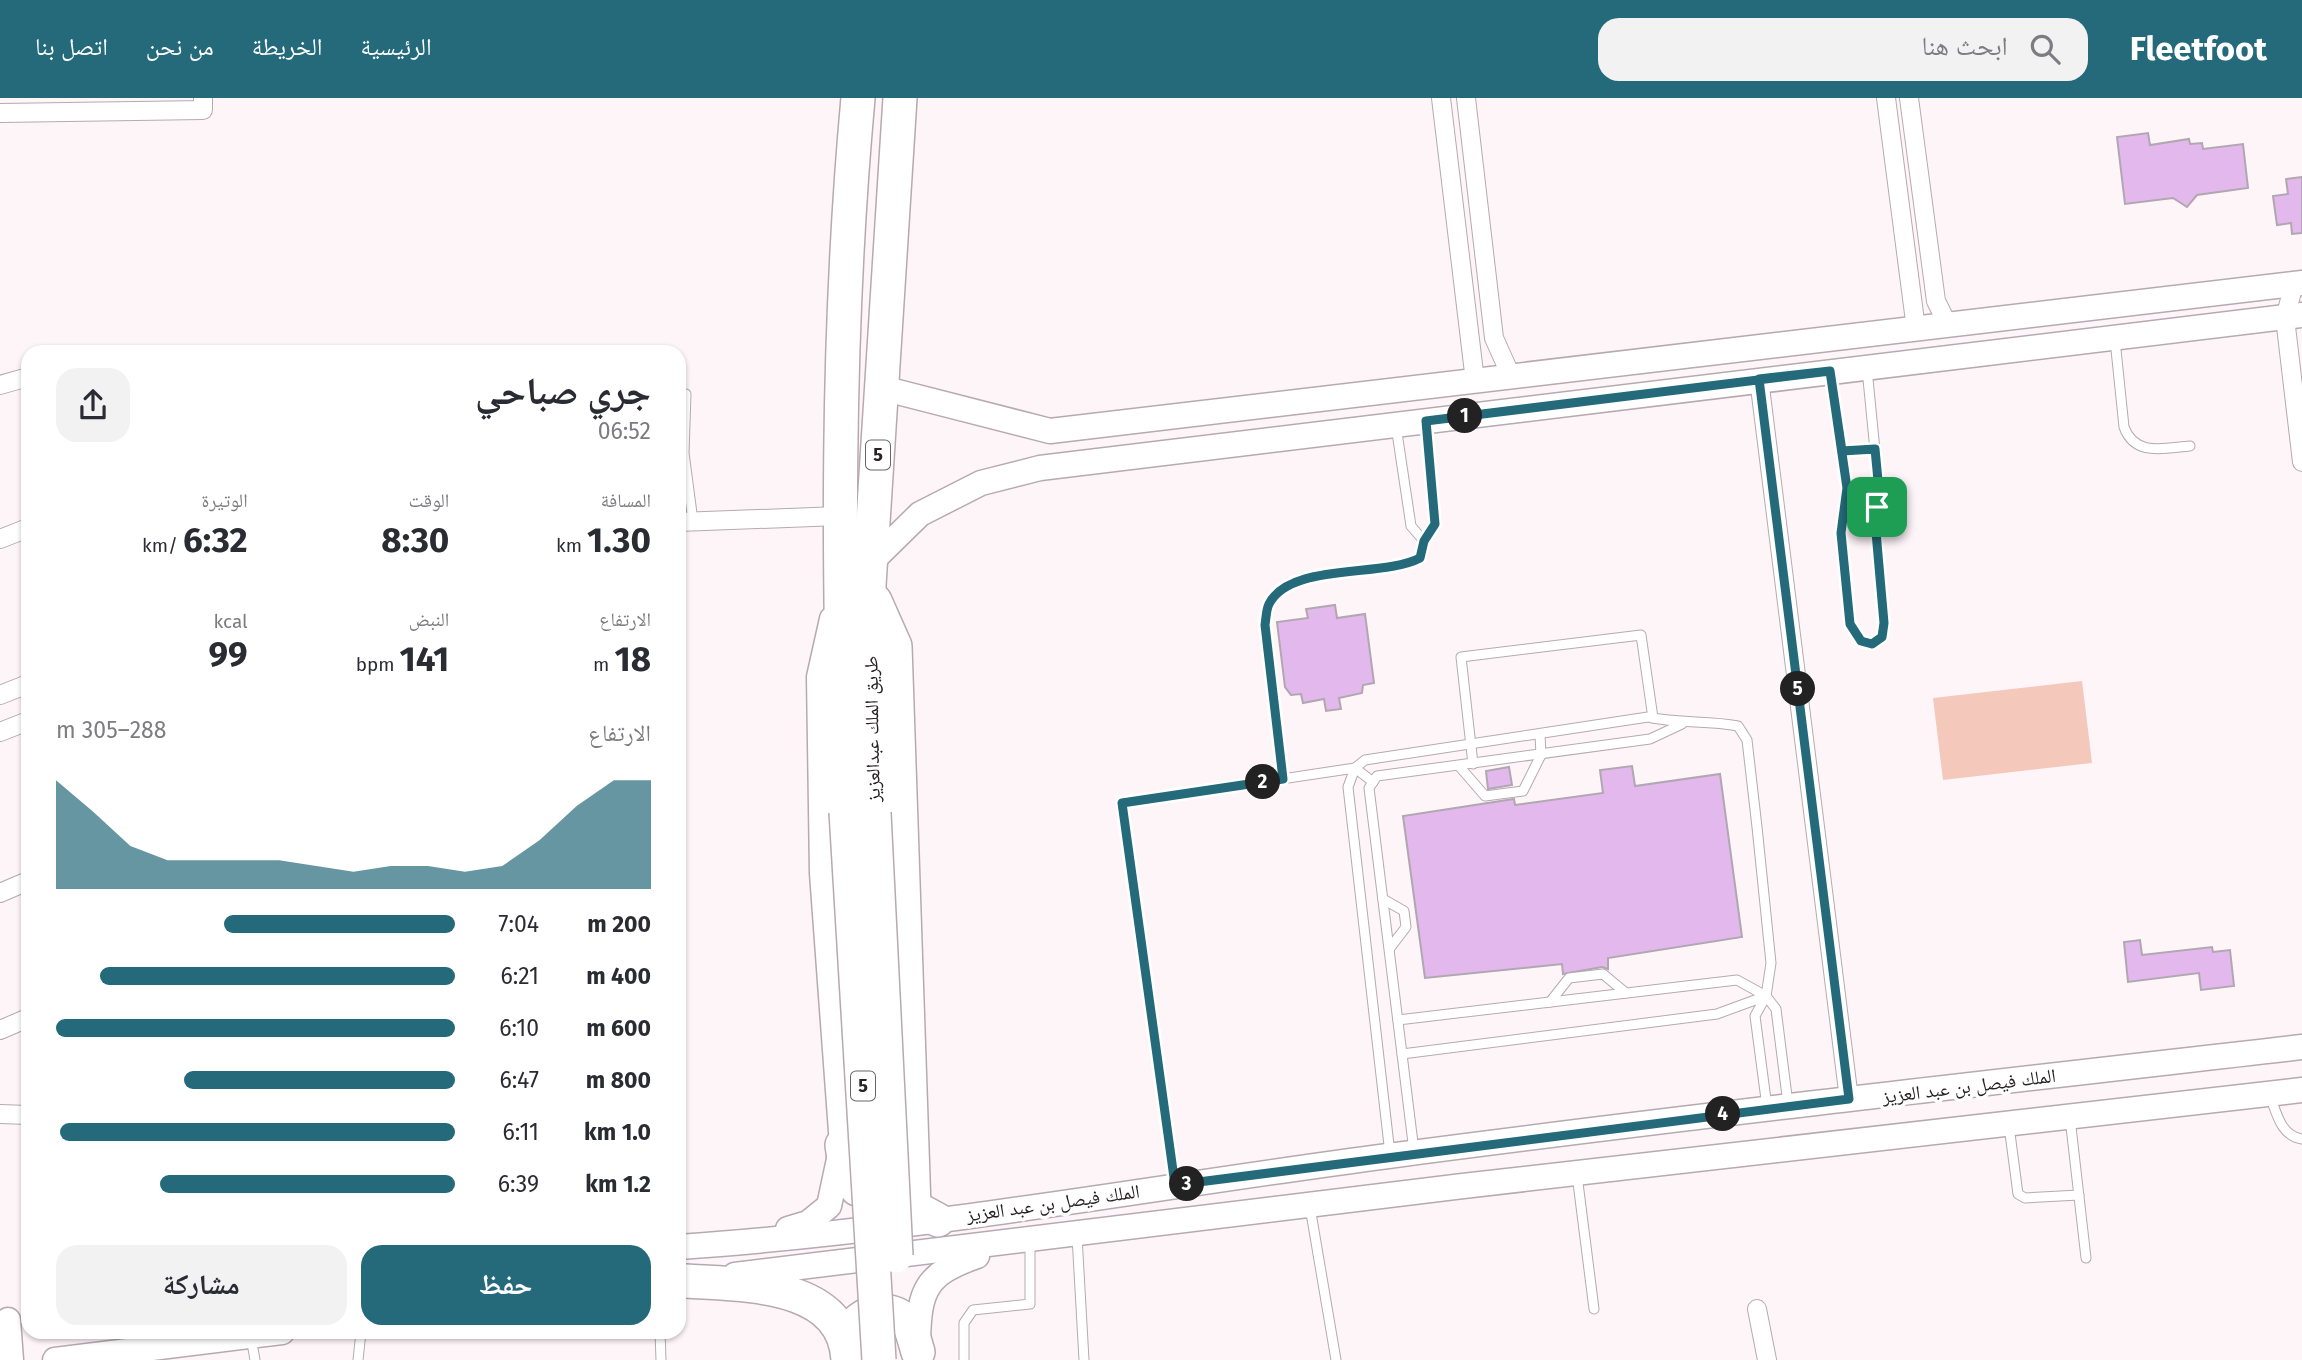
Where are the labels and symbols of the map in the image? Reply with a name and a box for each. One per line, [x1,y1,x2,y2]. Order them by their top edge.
pin: 1 [1448,398,1482,434]
road number: 5 [866,440,890,470]
pin [1847,477,1907,537]
street label: طريق الملك عبدالعزيز [859,656,885,803]
pin: 5 [1780,672,1815,706]
pin: 2 [1246,764,1280,800]
street label: الملك فيصل بن عبد العزيز [1880,1064,2057,1108]
road number: 5 [851,1071,875,1100]
pin: 4 [1706,1096,1740,1132]
pin: 3 [1170,1166,1204,1202]
street label: الملك فيصل بن عبد العزيز [964,1179,1141,1227]

